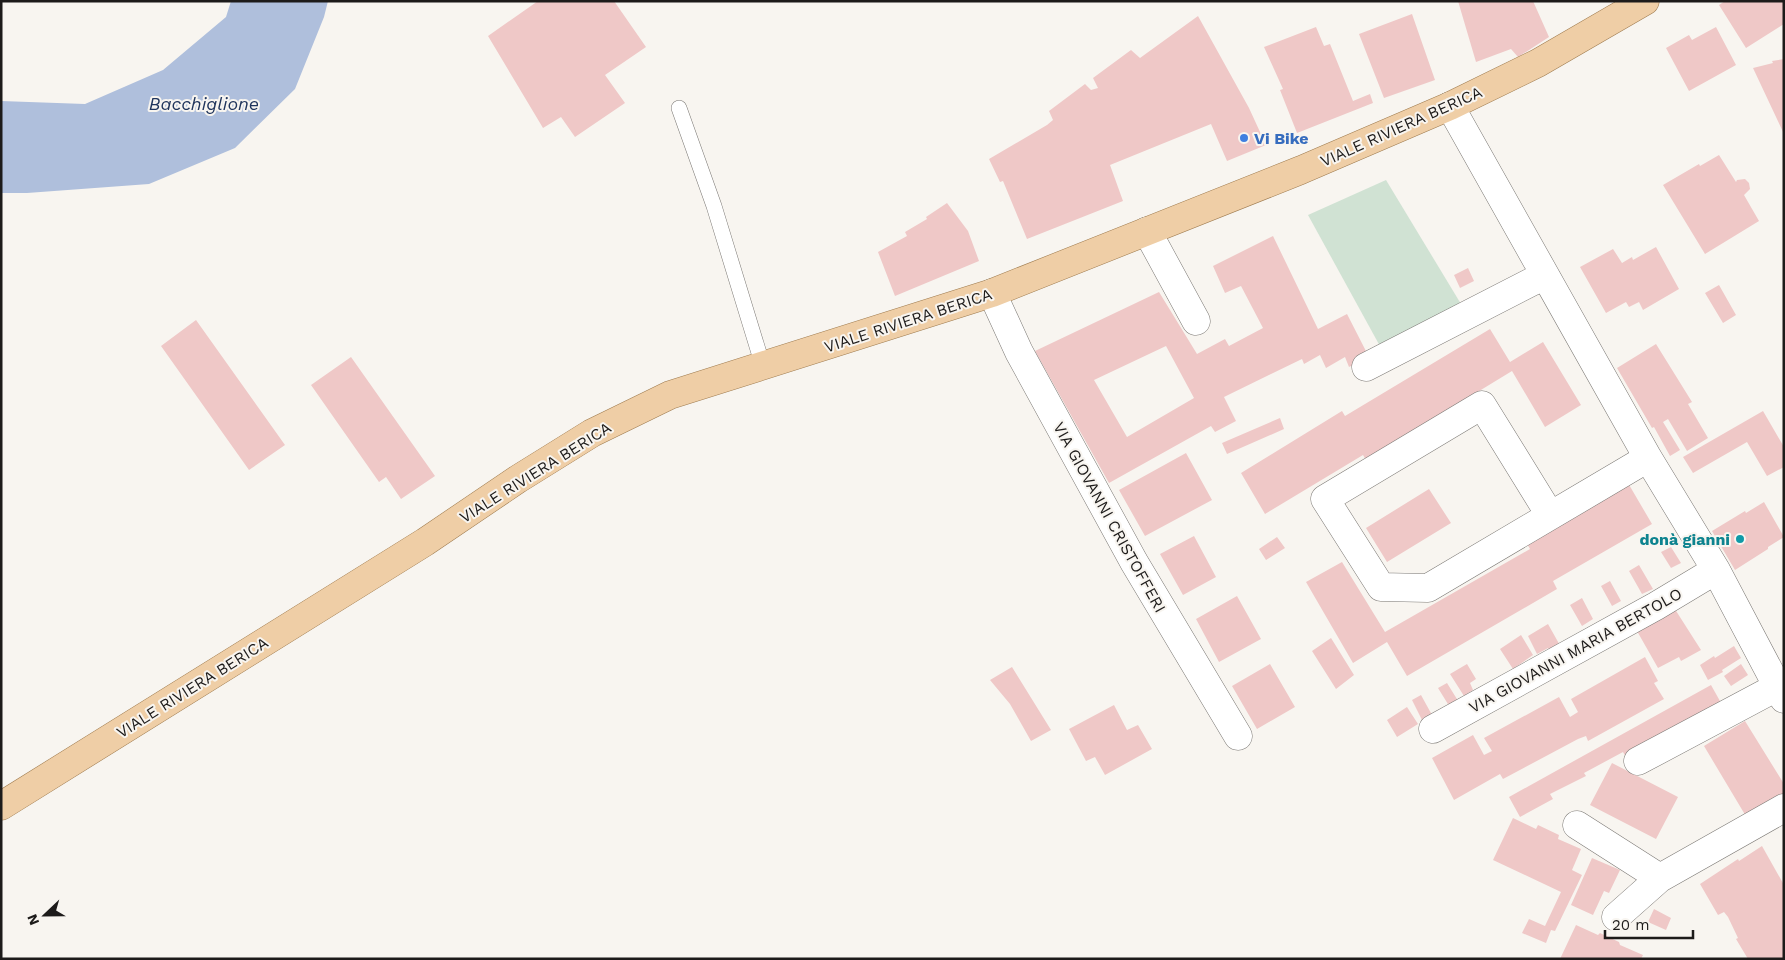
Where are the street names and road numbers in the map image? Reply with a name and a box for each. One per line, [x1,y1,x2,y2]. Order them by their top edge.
street label: VIALE RIVIERA BERICA [1317,82,1485,171]
street label: VIALE RIVIERA BERICA [822,284,995,357]
street label: VIALE RIVIERA BERICA [456,418,615,527]
street label: VIA GIOVANNI CRISTOFFERI [1049,419,1170,616]
street label: VIA GIOVANNI MARIA BERTOLO [1465,584,1685,717]
street label: VIALE RIVIERA BERICA [113,633,272,742]

